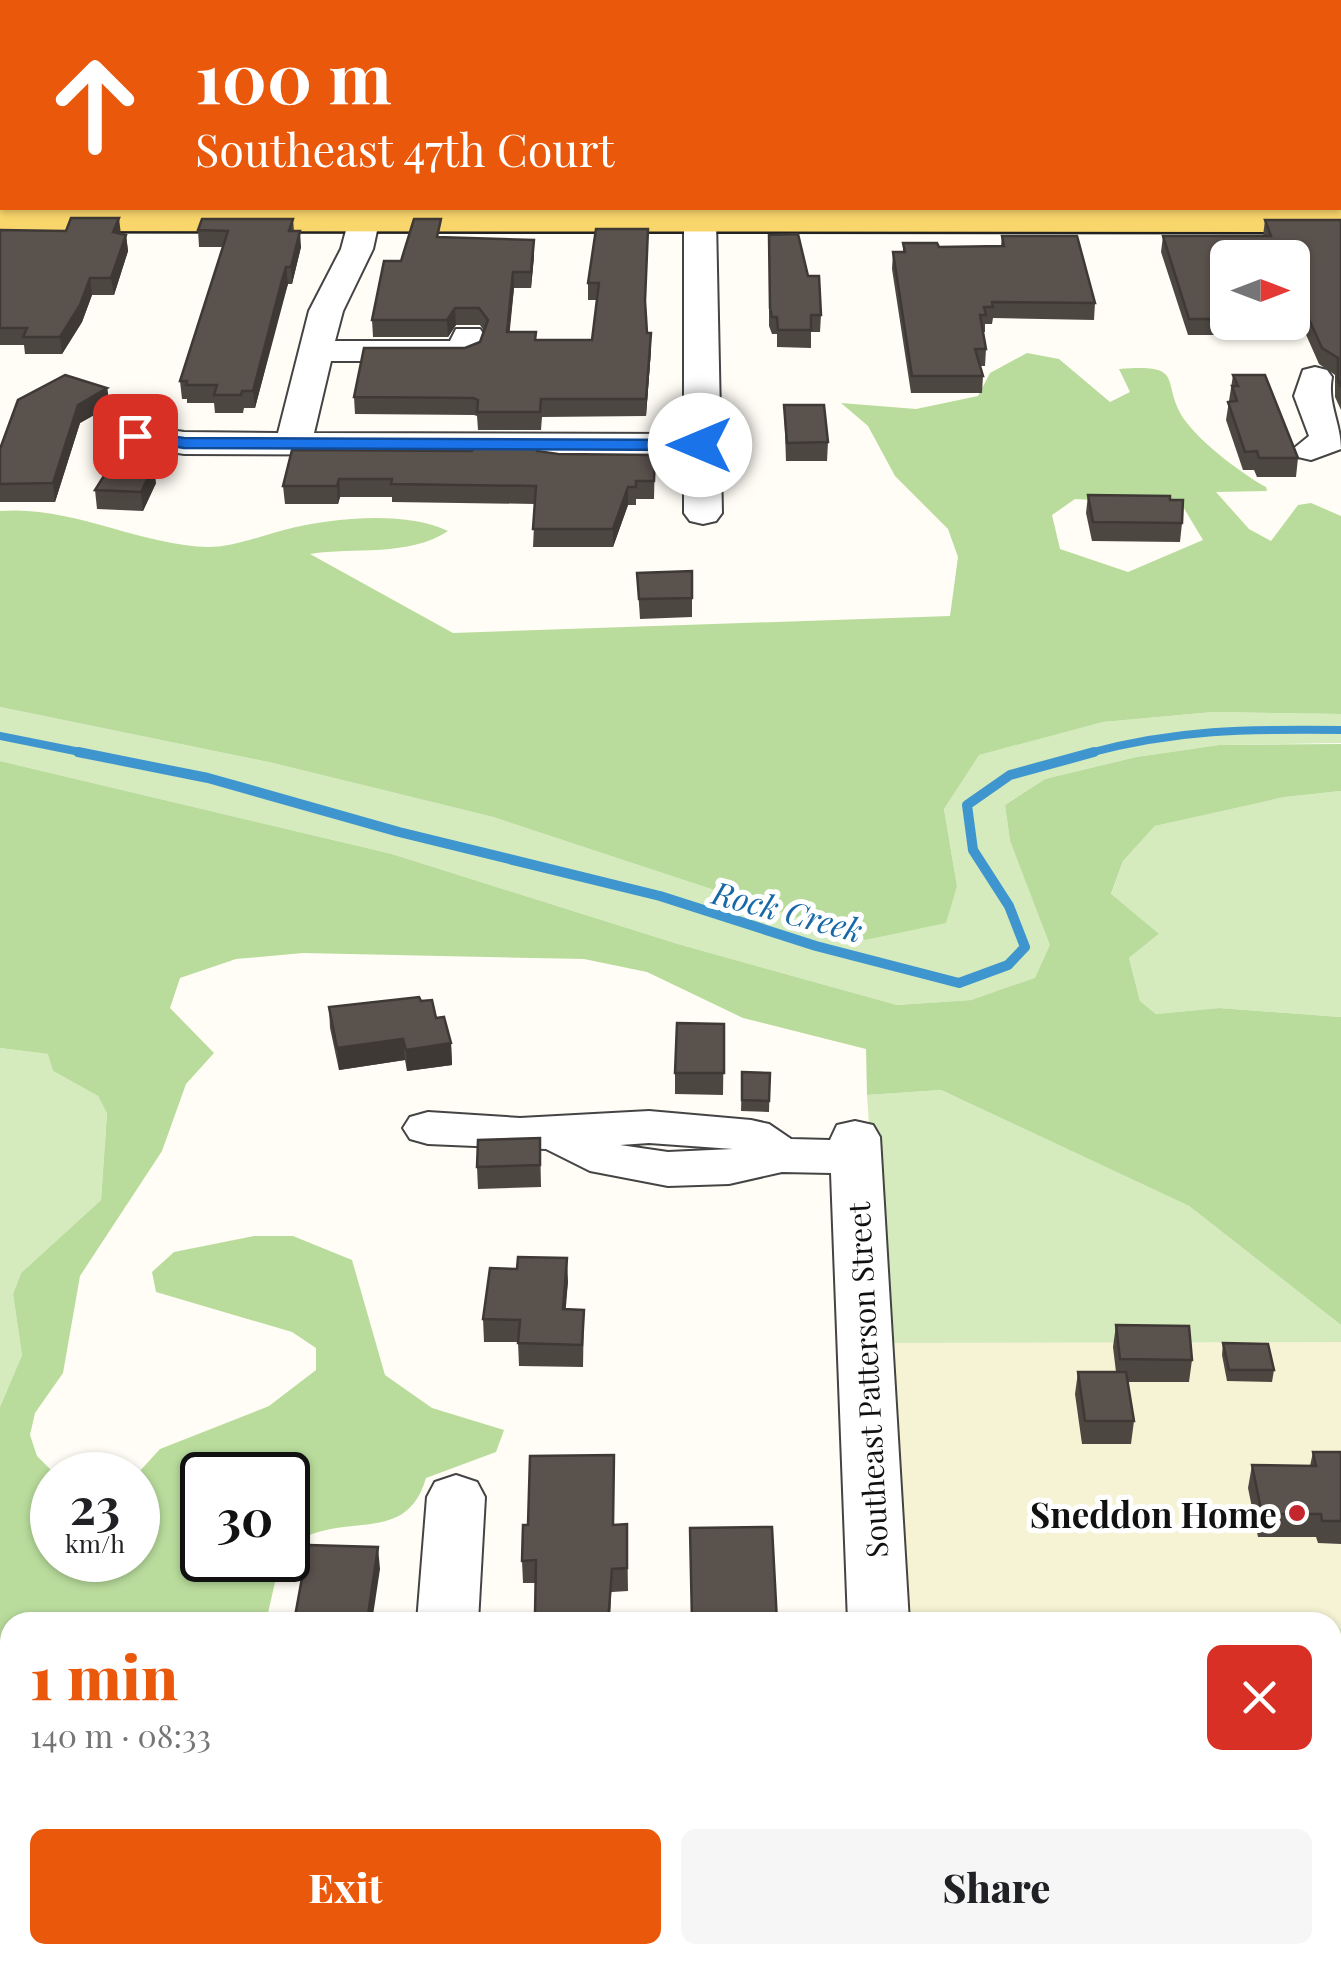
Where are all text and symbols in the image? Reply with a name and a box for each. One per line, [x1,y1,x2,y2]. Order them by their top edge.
text: 100 m [195,28,392,122]
icon: ahead [30,40,160,170]
text: Southeast 47th Court [195,118,614,178]
north arrow [1210,240,1310,340]
map controls [1210,240,1310,340]
position arrow [648,393,752,497]
pin [93,394,178,479]
icon: arrive [108,409,163,464]
water label: Rock Creek [706,869,868,951]
street label: Southeast Patterson Street [838,1201,896,1559]
speed limit sign: 30 [180,1452,310,1582]
text: 23 [70,1471,120,1538]
place label: Sneddon Home [1030,1490,1277,1537]
marker: Sneddon Home [1286,1502,1308,1524]
text: km/h [65,1526,125,1559]
text: 1 min [30,1635,178,1715]
button: close [1207,1645,1312,1750]
text: 140 m · 08:33 [30,1713,211,1756]
button: Exit [30,1829,661,1944]
button: Share [681,1829,1312,1944]

